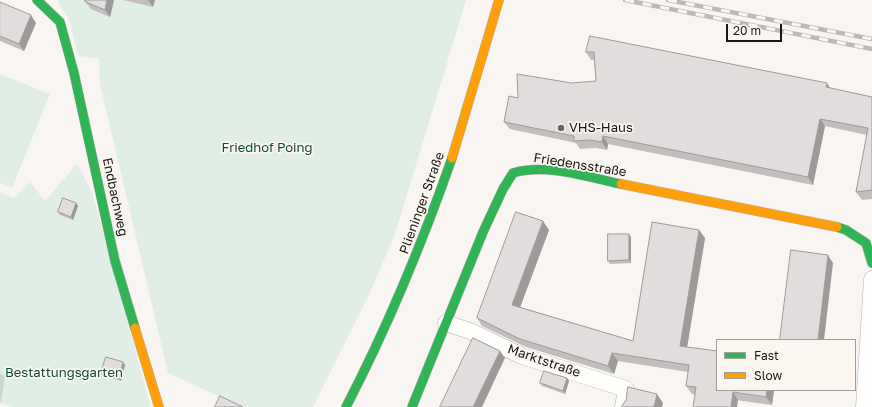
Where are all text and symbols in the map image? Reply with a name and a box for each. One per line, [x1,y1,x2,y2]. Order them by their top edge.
scale bar [728,16,784,42]
text: 20 m [733,23,761,38]
place label: VHS-Haus [569,120,633,136]
marker: VHS-Haus [556,123,566,133]
park label: Friedhof Poing [221,140,313,156]
street label: Plieninger Straße [396,150,448,256]
street label: Friedensstraße [533,150,627,180]
street label: Endbachweg [99,156,131,238]
legend [716,339,856,391]
street label: Marktstraße [506,341,582,381]
text: Fast [754,348,779,363]
park label: Bestattungsgarten [5,365,123,381]
text: Slow [754,368,782,383]

